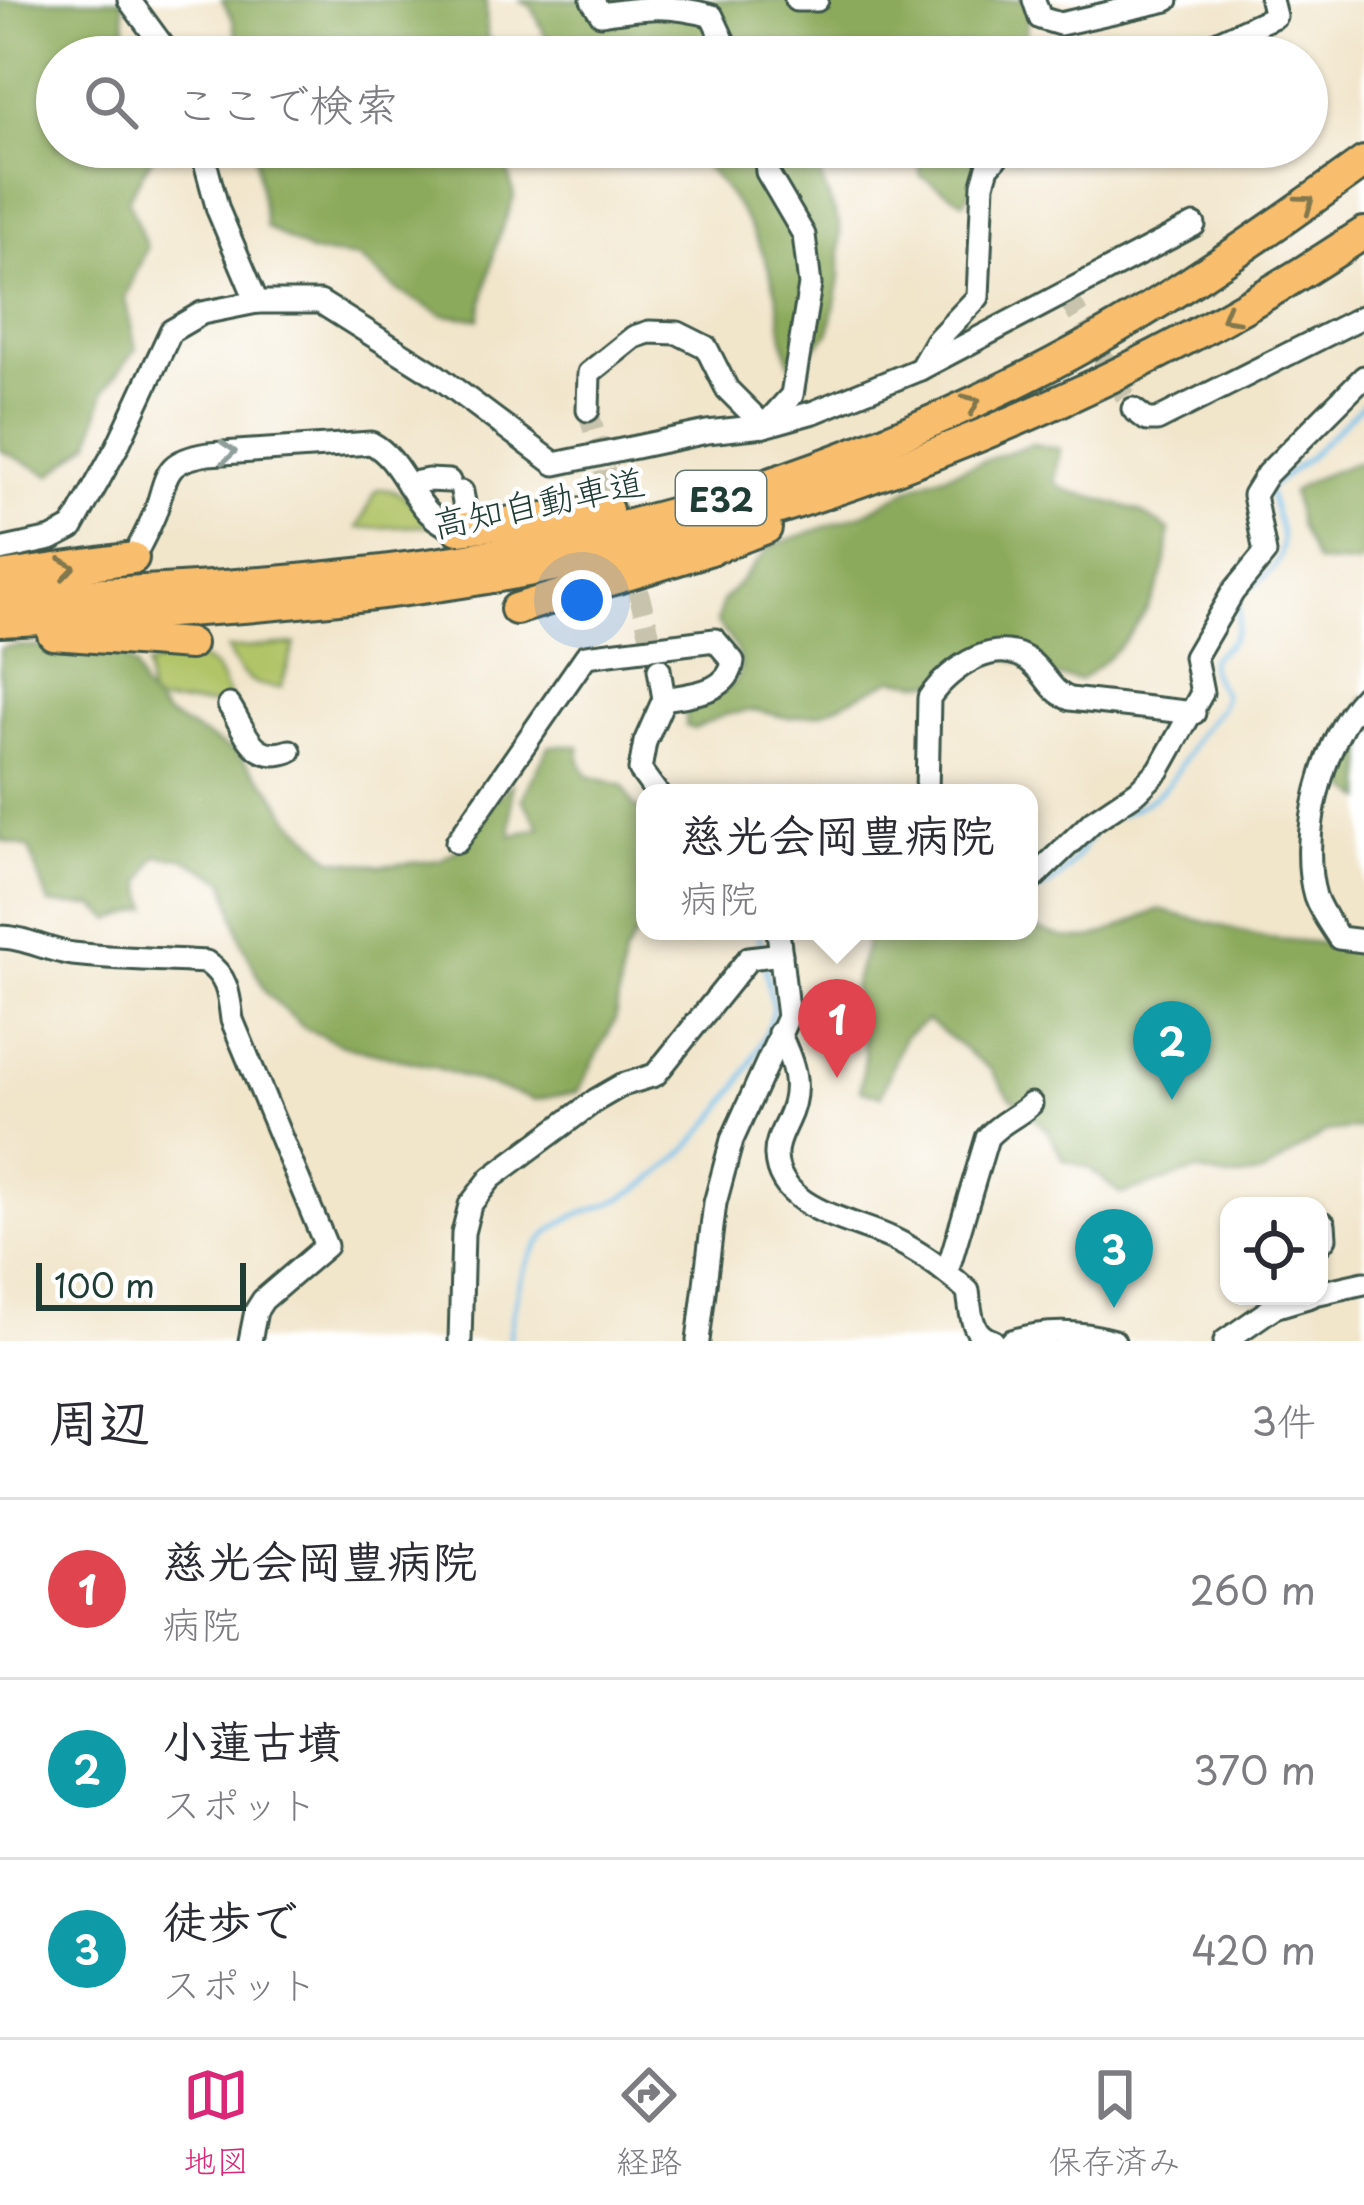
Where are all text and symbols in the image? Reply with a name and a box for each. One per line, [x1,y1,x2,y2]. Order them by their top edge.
search box [36,36,1328,168]
text: ここで検索 [174,68,399,136]
icon: search [78,69,144,135]
one-way arrow [1293,195,1315,217]
one-way arrow [1220,302,1242,325]
one-way arrow [960,393,981,417]
one-way arrow [219,440,238,466]
street label: 高知自動車道 [427,452,649,550]
road number: E32 [676,471,766,525]
one-way arrow [57,556,77,582]
your location [552,570,612,630]
popup [636,784,1038,940]
text: 慈光会岡豊病院 [679,799,995,867]
text: 病院 [679,867,758,926]
pin: 1 [798,979,876,1078]
pin: 2 [1133,1001,1211,1100]
map controls [1220,1197,1328,1305]
button: locate [1220,1197,1328,1305]
pin: 3 [1075,1209,1153,1308]
scale bar [36,1257,246,1310]
text: 100 m [54,1259,155,1309]
text: 周辺 [48,1381,150,1458]
text: 3件 [1251,1390,1316,1449]
text: 慈光会岡豊病院 [162,1525,477,1593]
text: 1 [78,1559,96,1618]
text: 260 m [1189,1559,1316,1618]
text: 病院 [162,1593,240,1652]
text: 小蓮古墳 [162,1705,342,1773]
text: 2 [73,1739,101,1798]
text: 370 m [1193,1739,1316,1798]
text: スポット [162,1773,318,1832]
text: 徒歩で [162,1885,297,1953]
text: 3 [74,1919,100,1978]
text: 420 m [1191,1919,1316,1978]
text: スポット [162,1953,318,2012]
tab: 地図 [183,2062,249,2184]
tab: 経路 [616,2062,682,2184]
tab: 保存済み [1049,2062,1181,2184]

